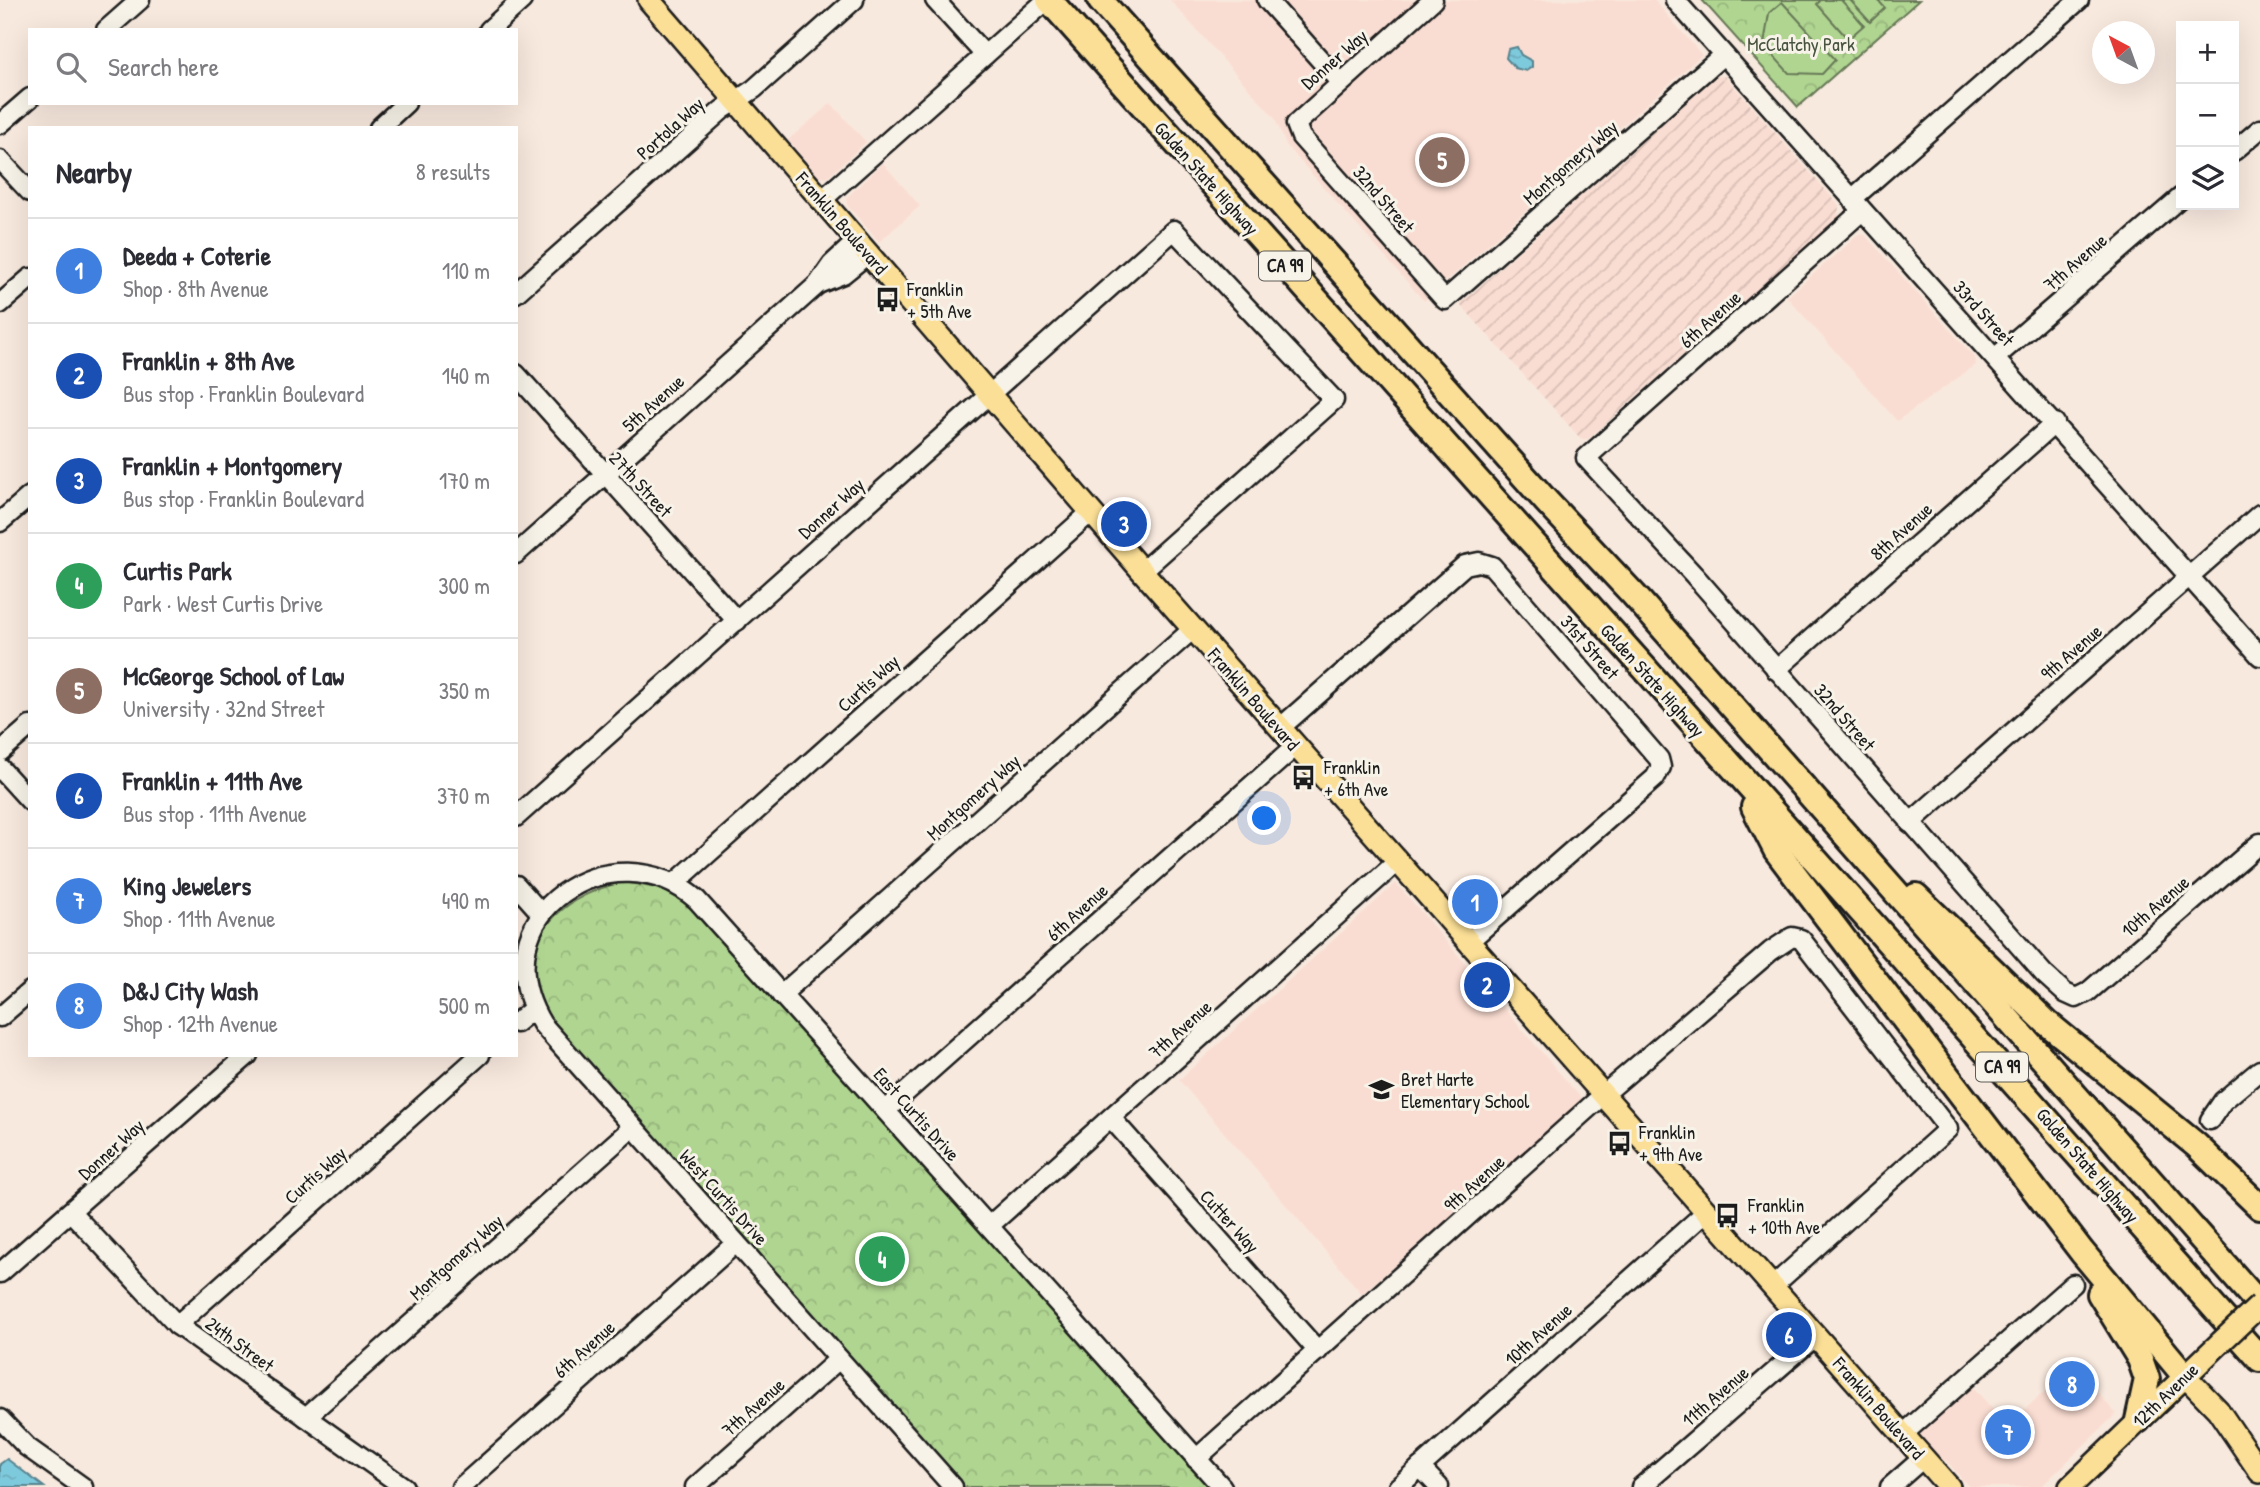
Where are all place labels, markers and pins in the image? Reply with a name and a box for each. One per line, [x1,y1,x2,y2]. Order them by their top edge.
pin: 5 [1419,134,1465,186]
place label: Franklin + 5th Ave [906,276,972,324]
bus stop icon: Franklin + 5th Ave [873,286,901,314]
pin: 3 [1101,498,1147,550]
place label: Franklin + 6th Ave [1323,754,1389,802]
bus stop icon: Franklin + 6th Ave [1290,764,1318,792]
pin: 1 [1452,876,1498,928]
pin: 2 [1464,959,1510,1011]
place label: Bret Harte Elementary School [1401,1066,1530,1114]
school or university icon: Bret Harte Elementary School [1367,1076,1395,1104]
place label: Franklin + 9th Ave [1638,1119,1703,1167]
bus stop icon: Franklin + 9th Ave [1605,1129,1633,1157]
place label: Franklin + 10th Ave [1747,1192,1821,1240]
bus stop icon: Franklin + 10th Ave [1714,1202,1742,1230]
pin: 4 [859,1233,905,1285]
pin: 6 [1766,1309,1812,1361]
pin: 8 [2049,1358,2095,1410]
pin: 7 [1985,1406,2031,1458]

